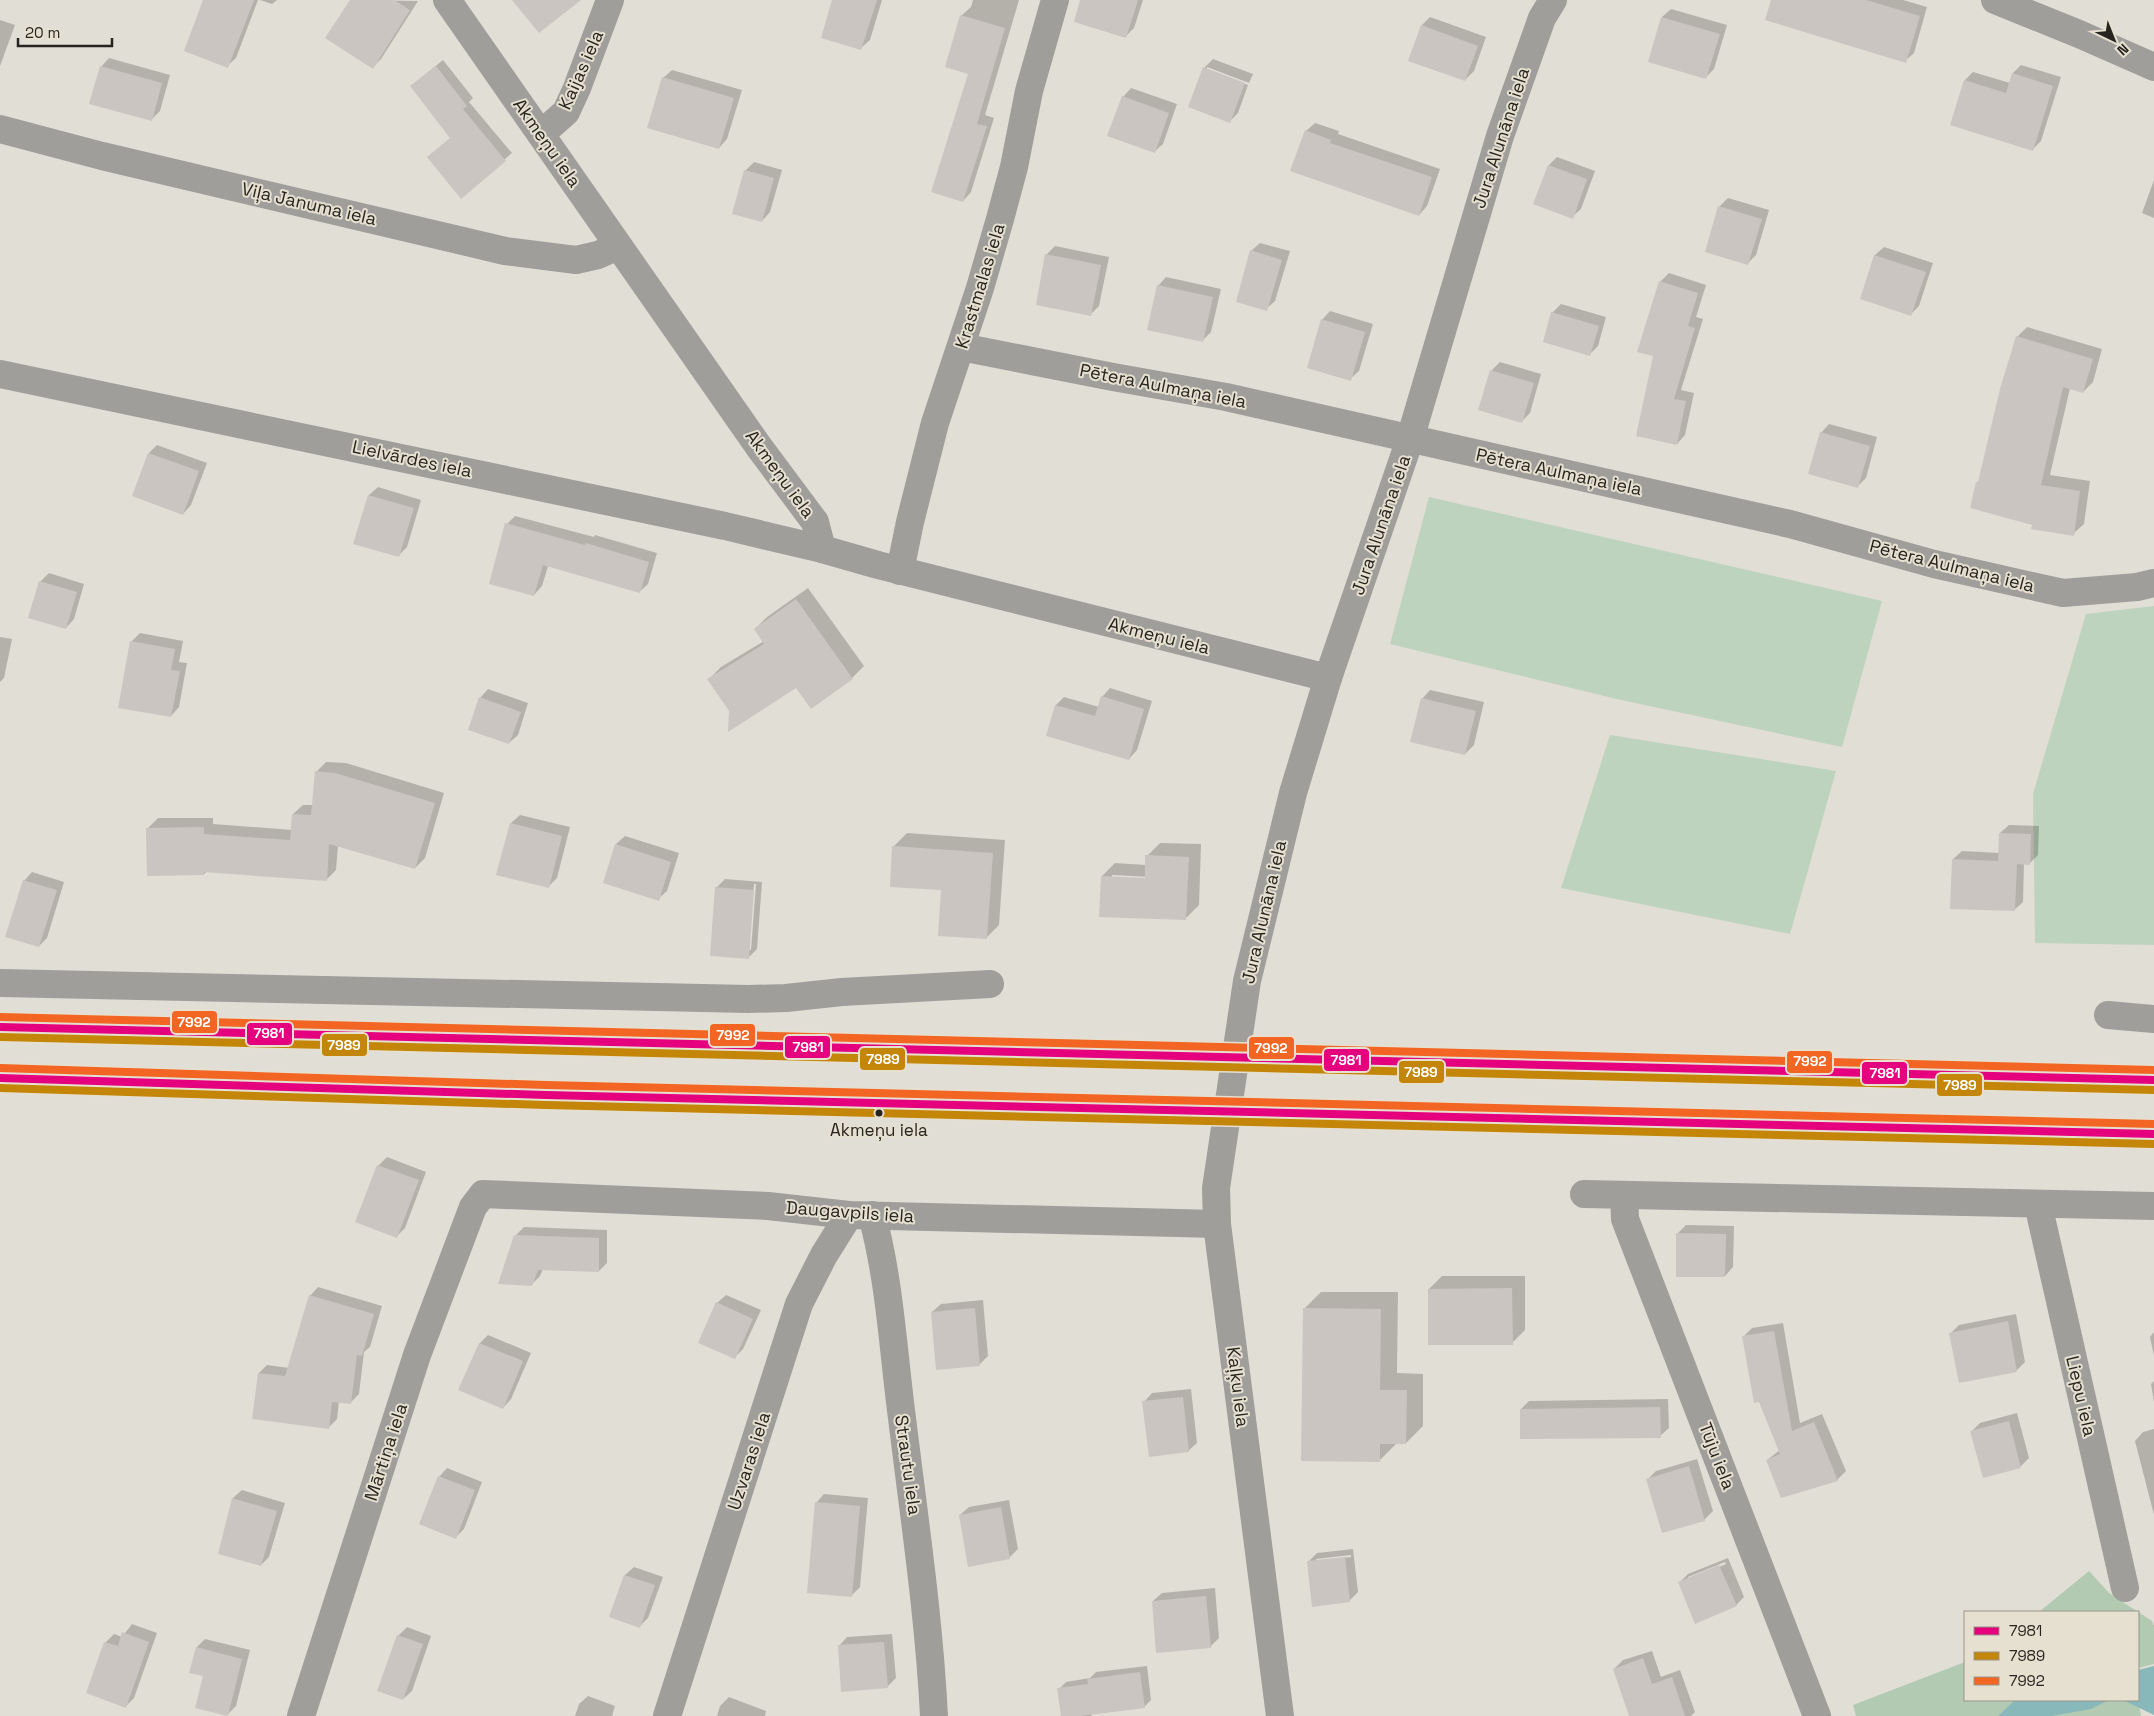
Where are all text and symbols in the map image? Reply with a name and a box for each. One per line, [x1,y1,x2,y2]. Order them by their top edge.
scale bar [18,15,111,47]
north arrow [2089,15,2139,65]
text: 20 m [25,23,60,42]
street label: Kaijas iela [553,27,608,113]
text: N [2113,40,2132,59]
street label: Jura Alunāna iela [1467,65,1534,211]
street label: Akmeņu iela [508,94,587,192]
street label: Viļa Januma iela [239,177,379,230]
street label: Krastmalas iela [950,220,1009,351]
street label: Pētera Aulmaņa iela [1078,358,1248,413]
street label: Akmeņu iela [741,425,820,522]
street label: Lielvārdes iela [350,435,474,482]
street label: Pētera Aulmaņa iela [1474,443,1644,500]
street label: Jura Alunāna iela [1346,452,1415,598]
street label: Pētera Aulmaņa iela [1867,534,2037,597]
street label: Akmeņu iela [1106,612,1212,659]
street label: Jura Alunāna iela [1236,838,1291,986]
line badge: 7992 [171,1010,218,1034]
text: 7992 [177,1013,211,1031]
line badge: 7981 [246,1022,293,1046]
line badge: 7992 [709,1023,756,1047]
text: 7981 [253,1024,285,1042]
text: 7992 [716,1026,750,1044]
line badge: 7989 [321,1033,368,1057]
line badge: 7981 [784,1035,831,1059]
text: 7989 [327,1036,361,1054]
line badge: 7992 [1248,1036,1295,1060]
text: 7981 [792,1038,824,1056]
text: 7992 [1254,1039,1288,1057]
line badge: 7989 [859,1047,906,1071]
line badge: 7981 [1323,1048,1370,1072]
text: 7989 [866,1050,900,1068]
line badge: 7992 [1786,1050,1833,1074]
text: 7981 [1330,1051,1362,1069]
text: 7992 [1793,1052,1827,1070]
line badge: 7989 [1398,1060,1445,1084]
line badge: 7981 [1861,1061,1908,1085]
text: 7989 [1404,1063,1438,1081]
text: 7981 [1869,1064,1901,1082]
line badge: 7989 [1936,1073,1983,1097]
text: 7989 [1943,1076,1977,1094]
marker: Akmeņu iela [874,1108,884,1118]
place label: Akmeņu iela [830,1119,928,1141]
street label: Daugavpils iela [785,1196,915,1227]
street label: Kaļķu iela [1222,1345,1255,1428]
street label: Liepu iela [2061,1353,2102,1438]
street label: Mārtiņa iela [359,1400,412,1504]
street label: Uzvaras iela [722,1409,775,1513]
street label: Strautu iela [890,1413,927,1516]
street label: Tūju iela [1694,1419,1741,1493]
legend [1964,1611,2139,1701]
text: 7981 [2009,1621,2042,1640]
text: 7989 [2009,1646,2045,1665]
text: 7992 [2009,1671,2045,1690]

